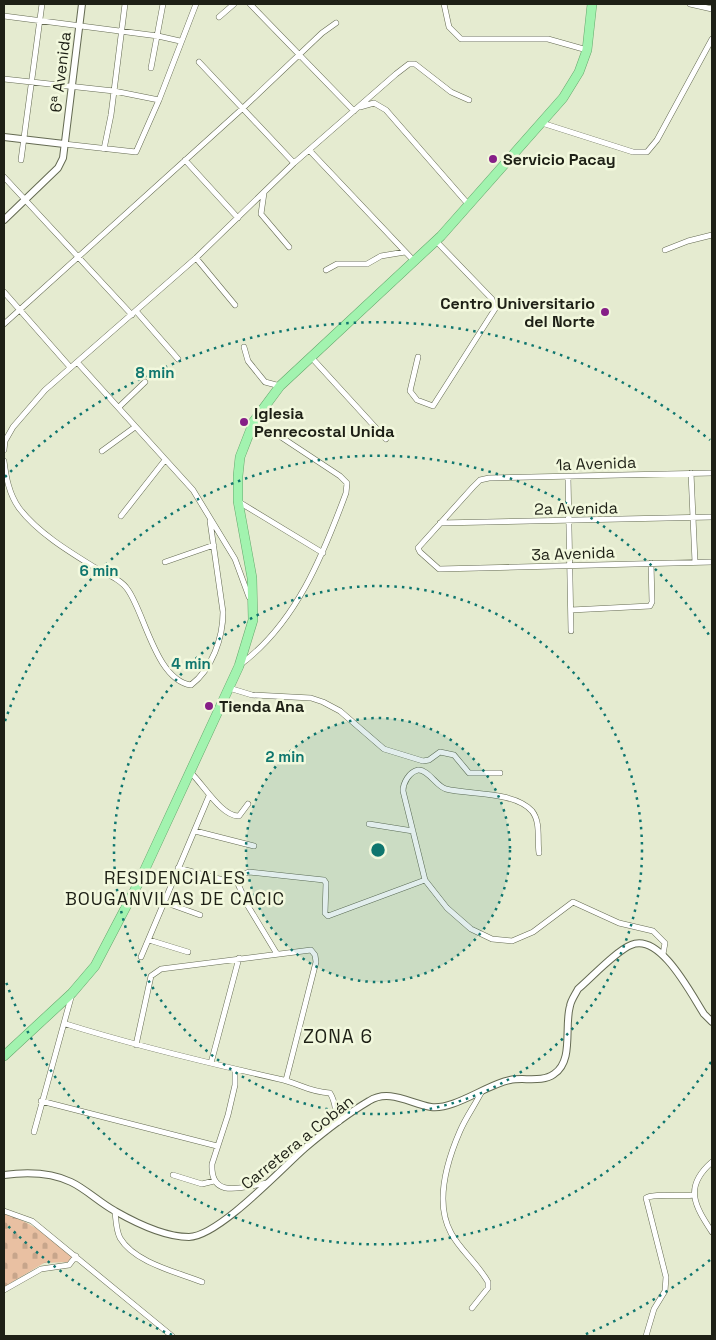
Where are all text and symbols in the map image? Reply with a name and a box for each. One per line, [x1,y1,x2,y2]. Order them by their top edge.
street label: 6ª Avenida [45,30,76,114]
place label: Servicio Pacay [503,149,616,170]
marker: Servicio Pacay [487,153,499,165]
place label: Centro Universitario del Norte [440,293,595,332]
marker: Centro Universitario del Norte [599,306,611,318]
text: 8 min [136,363,174,382]
place label: Iglesia Penrecostal Unida [254,403,394,442]
marker: Iglesia Penrecostal Unida [238,416,250,428]
street label: 1a Avenida [555,452,637,475]
street label: 2a Avenida [534,497,618,520]
street label: 3a Avenida [531,542,615,565]
text: 6 min [79,561,119,580]
text: 4 min [171,654,211,673]
place label: Tienda Ana [219,696,304,717]
marker: Tienda Ana [203,700,215,712]
text: 2 min [266,747,304,766]
centre of rings [369,841,387,859]
district label: RESIDENCIALES BOUGANVILAS DE CACIC [65,866,285,910]
district label: ZONA 6 [303,1024,373,1049]
street label: Carretera a Cobán [237,1091,358,1194]

